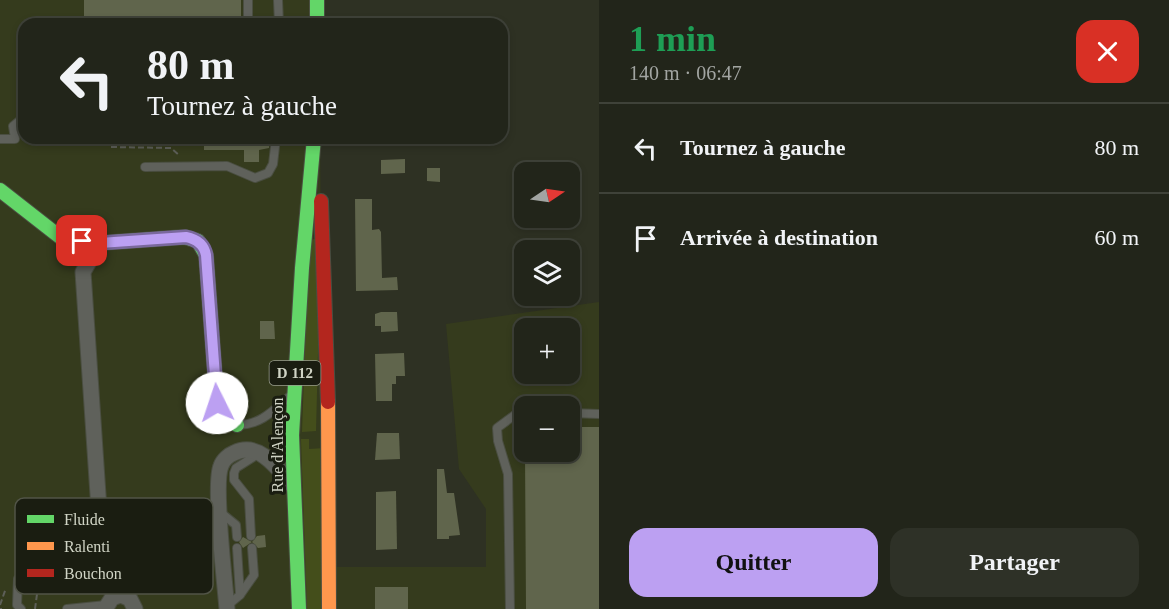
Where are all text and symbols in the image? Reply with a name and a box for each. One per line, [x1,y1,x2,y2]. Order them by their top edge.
text: 1 min [629,19,716,59]
button: close [1076,20,1139,83]
icon: left [48,42,126,120]
text: 80 m [147,42,235,88]
text: 140 m · 06:47 [629,62,742,84]
text: Tournez à gauche [147,91,337,121]
icon: left [629,132,662,165]
text: Tournez à gauche [680,135,845,160]
text: 80 m [1094,135,1139,160]
north arrow [514,162,580,228]
map controls [514,162,580,462]
pin [56,215,107,266]
icon: arrive [629,222,662,255]
icon: arrive [65,224,98,257]
text: Arrivée à destination [680,225,878,250]
text: 60 m [1094,225,1139,250]
button: layers [514,240,580,306]
button: + [514,318,580,384]
road number: D 112 [270,361,320,385]
position arrow [185,371,249,435]
button: − [514,396,580,462]
street label: Rue d'Alençon [269,398,287,492]
legend [15,498,213,594]
text: Fluide [64,511,105,528]
button: Quitter [629,528,878,597]
button: Partager [890,528,1139,597]
text: Ralenti [64,538,111,555]
text: Bouchon [64,565,122,582]

